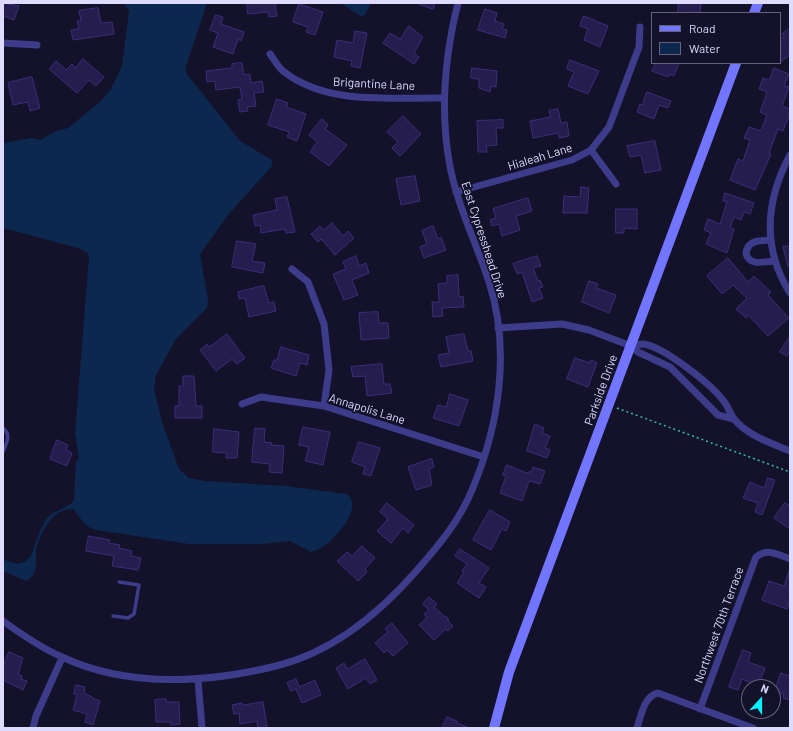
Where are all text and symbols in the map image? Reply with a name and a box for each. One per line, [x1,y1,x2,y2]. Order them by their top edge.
legend [651,12,781,64]
text: Road [689,21,716,35]
text: Water [689,41,720,55]
street label: Brigantine Lane [333,75,415,93]
street label: Hialeah Lane [506,140,574,174]
street label: East Cypresshead Drive [458,180,510,300]
street label: Parkside Drive [582,353,620,427]
street label: Annapolis Lane [327,391,407,427]
street label: Northwest 70th Terrace [691,565,747,685]
north arrow [741,679,781,719]
text: N [759,681,771,696]

